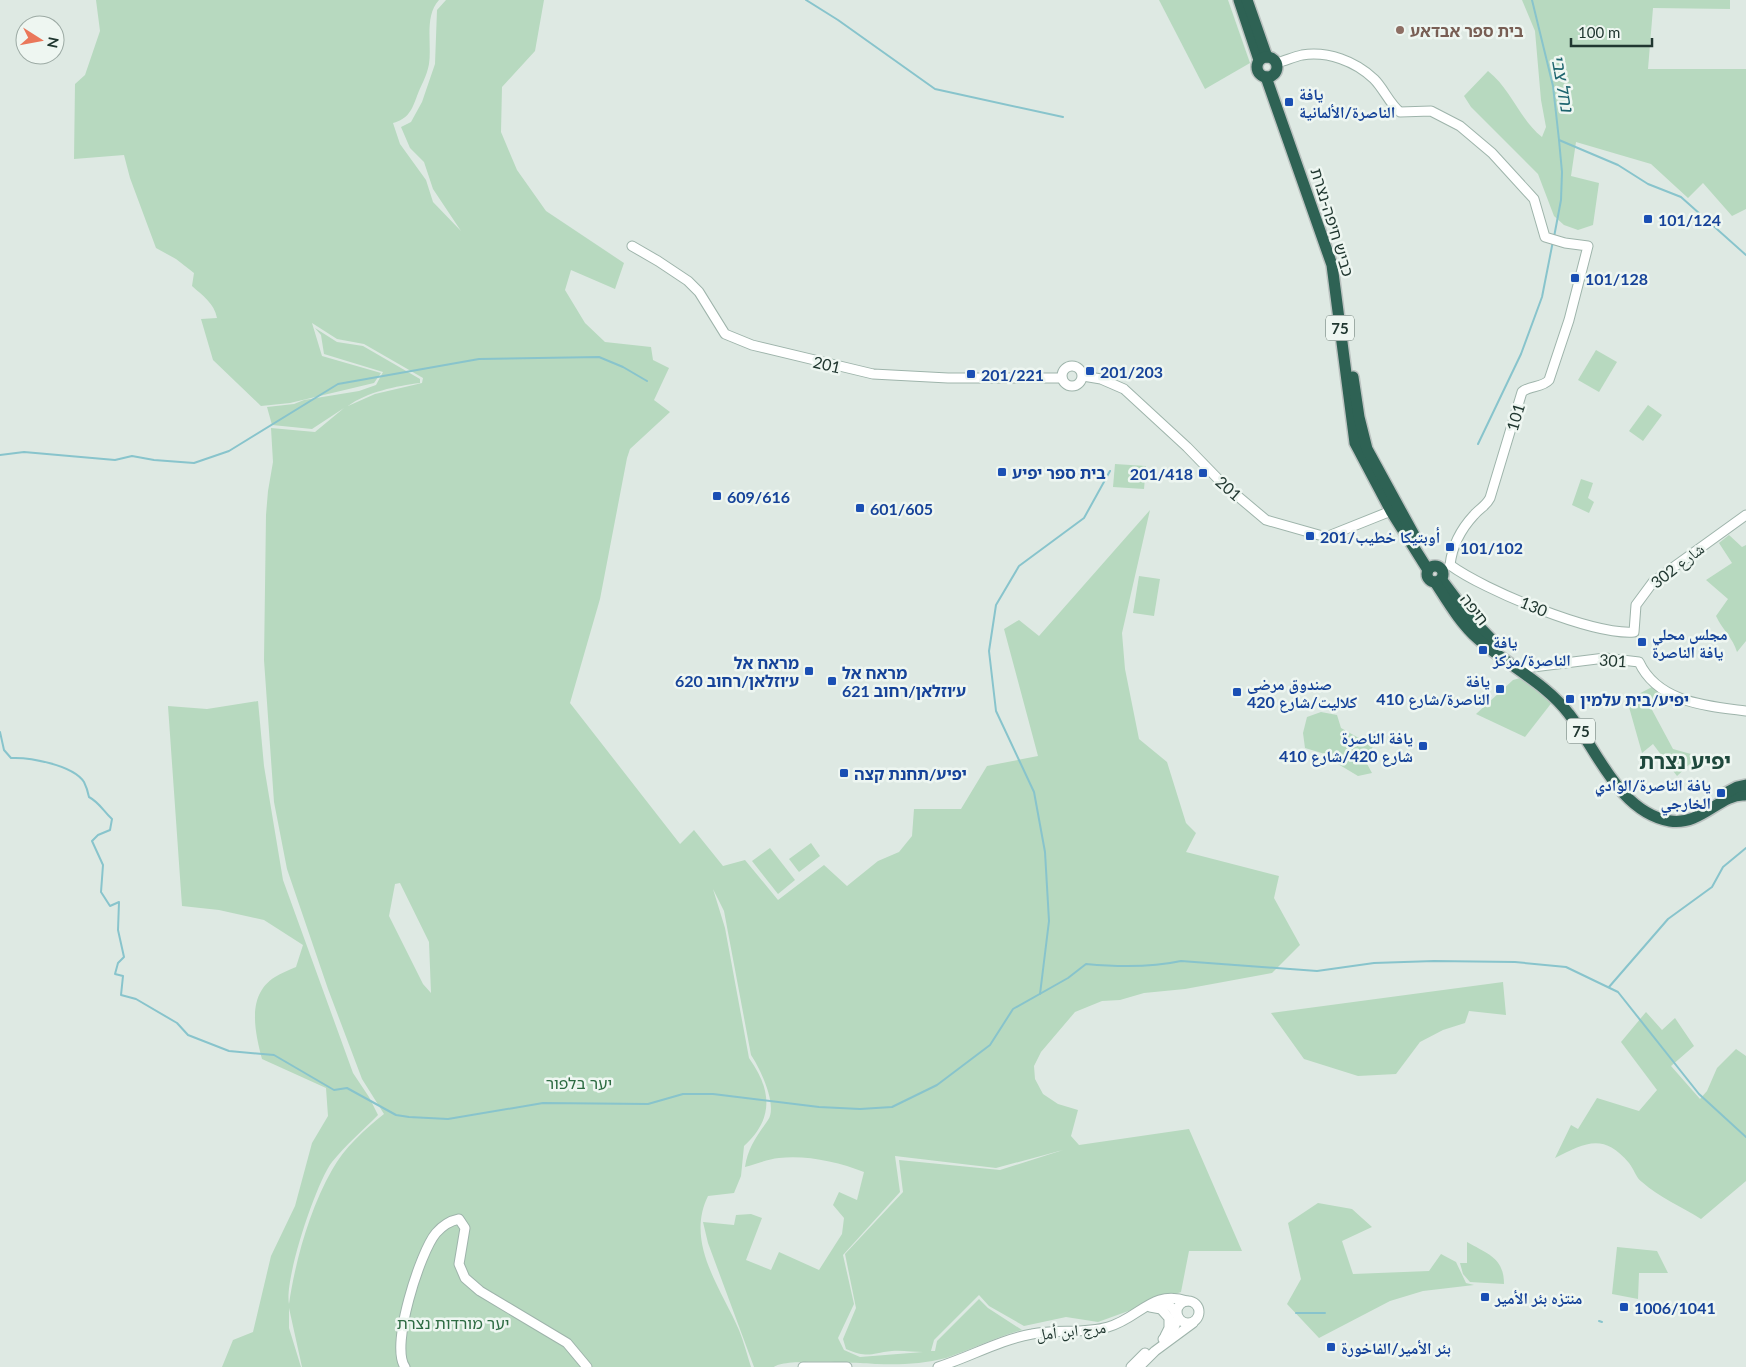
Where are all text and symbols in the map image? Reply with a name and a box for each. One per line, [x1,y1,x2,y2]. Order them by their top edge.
north arrow [15,15,65,65]
scale bar [1571,15,1652,47]
place label: בית ספר אבדאע [1410,21,1524,40]
text: 100 m [1578,23,1620,41]
marker: בית ספר אבדאע [1394,24,1406,36]
text: N [44,36,63,49]
water label: נחל צבי [1547,53,1579,114]
place label: يافة الناصرة/الألمانية [1299,84,1395,121]
marker: يافة الناصرة/الألمانية [1283,96,1295,108]
street label: כביש חיפה-נצרת [1307,165,1359,279]
place label: 101/124 [1658,210,1721,229]
marker: 101/124 [1642,213,1654,225]
place label: 101/128 [1585,269,1648,288]
marker: 101/128 [1569,272,1581,284]
road number: 75 [1326,316,1354,340]
street label: 201 [811,352,843,376]
place label: 201/203 [1100,362,1163,381]
place label: 201/221 [981,365,1044,384]
marker: 201/203 [1084,365,1096,377]
marker: 201/221 [965,368,977,380]
street label: 101 [1502,401,1528,433]
place label: בית ספר יפיע [1012,463,1106,482]
place label: 201/418 [1130,464,1193,483]
marker: בית ספר יפיע [996,466,1008,478]
marker: 201/418 [1197,467,1209,479]
street label: 201 [1212,472,1246,504]
place label: 609/616 [727,487,790,506]
marker: 609/616 [711,490,723,502]
place label: 601/605 [870,499,933,518]
marker: 601/605 [854,502,866,514]
place label: أوبتيكا خطيب/201 [1320,527,1440,546]
marker: أوبتيكا خطيب/201 [1304,530,1316,542]
place label: 101/102 [1460,538,1523,557]
street label: شارع 302 [1647,538,1709,593]
marker: 101/102 [1444,541,1456,553]
street label: חיפה [1457,590,1493,628]
street label: 130 [1518,592,1550,620]
place label: مجلس محلي يافة الناصرة [1652,624,1728,661]
place label: يافة الناصرة/مركز [1492,632,1571,669]
marker: مجلس محلي يافة الناصرة [1636,636,1648,648]
marker: يافة الناصرة/مركز [1477,644,1489,656]
street label: 301 [1598,650,1628,670]
place label: מראח אל ע׳וזלאן/רחוב 620 [675,653,799,690]
place label: מראח אל ע׳וזלאן/רחוב 621 [842,663,966,700]
marker: מראח אל ע׳וזלאן/רחוב 620 [803,665,815,677]
place label: يافة الناصرة/شارع 410 [1376,671,1490,710]
place label: صندوق مرضى كلاليت/شارع 420 [1247,674,1357,713]
marker: מראח אל ע׳וזלאן/רחוב 621 [826,675,838,687]
marker: يافة الناصرة/شارع 410 [1494,683,1506,695]
marker: صندوق مرضى كلاليت/شارع 420 [1231,686,1243,698]
place label: יפיע/בית עלמין [1580,690,1689,709]
marker: יפיע/בית עלמין [1564,693,1576,705]
road number: 75 [1567,718,1595,744]
place label: يافة الناصرة شارع 420/شارع 410 [1279,728,1413,767]
marker: يافة الناصرة شارع 420/شارع 410 [1417,740,1429,752]
district label: יפיע נצרת [1639,748,1731,773]
place label: יפיע/תחנת קצה [854,764,967,783]
marker: יפיע/תחנת קצה [838,767,850,779]
place label: يافة الناصرة/الوادي الخارجي [1595,775,1711,815]
marker: يافة الناصرة/الوادي الخارجي [1715,787,1727,799]
park label: יער בלפור [546,1073,612,1092]
place label: منتزه بئر الأمير [1494,1288,1582,1307]
marker: منتزه بئر الأمير [1479,1291,1491,1303]
place label: 1006/1041 [1634,1298,1716,1317]
marker: 1006/1041 [1618,1301,1630,1313]
park label: יער מורדות נצרת [397,1313,509,1332]
street label: مرج ابن أمل [1035,1317,1107,1345]
place label: بئر الأمير/الفاخورة [1341,1338,1451,1357]
marker: بئر الأمير/الفاخورة [1325,1341,1337,1353]

